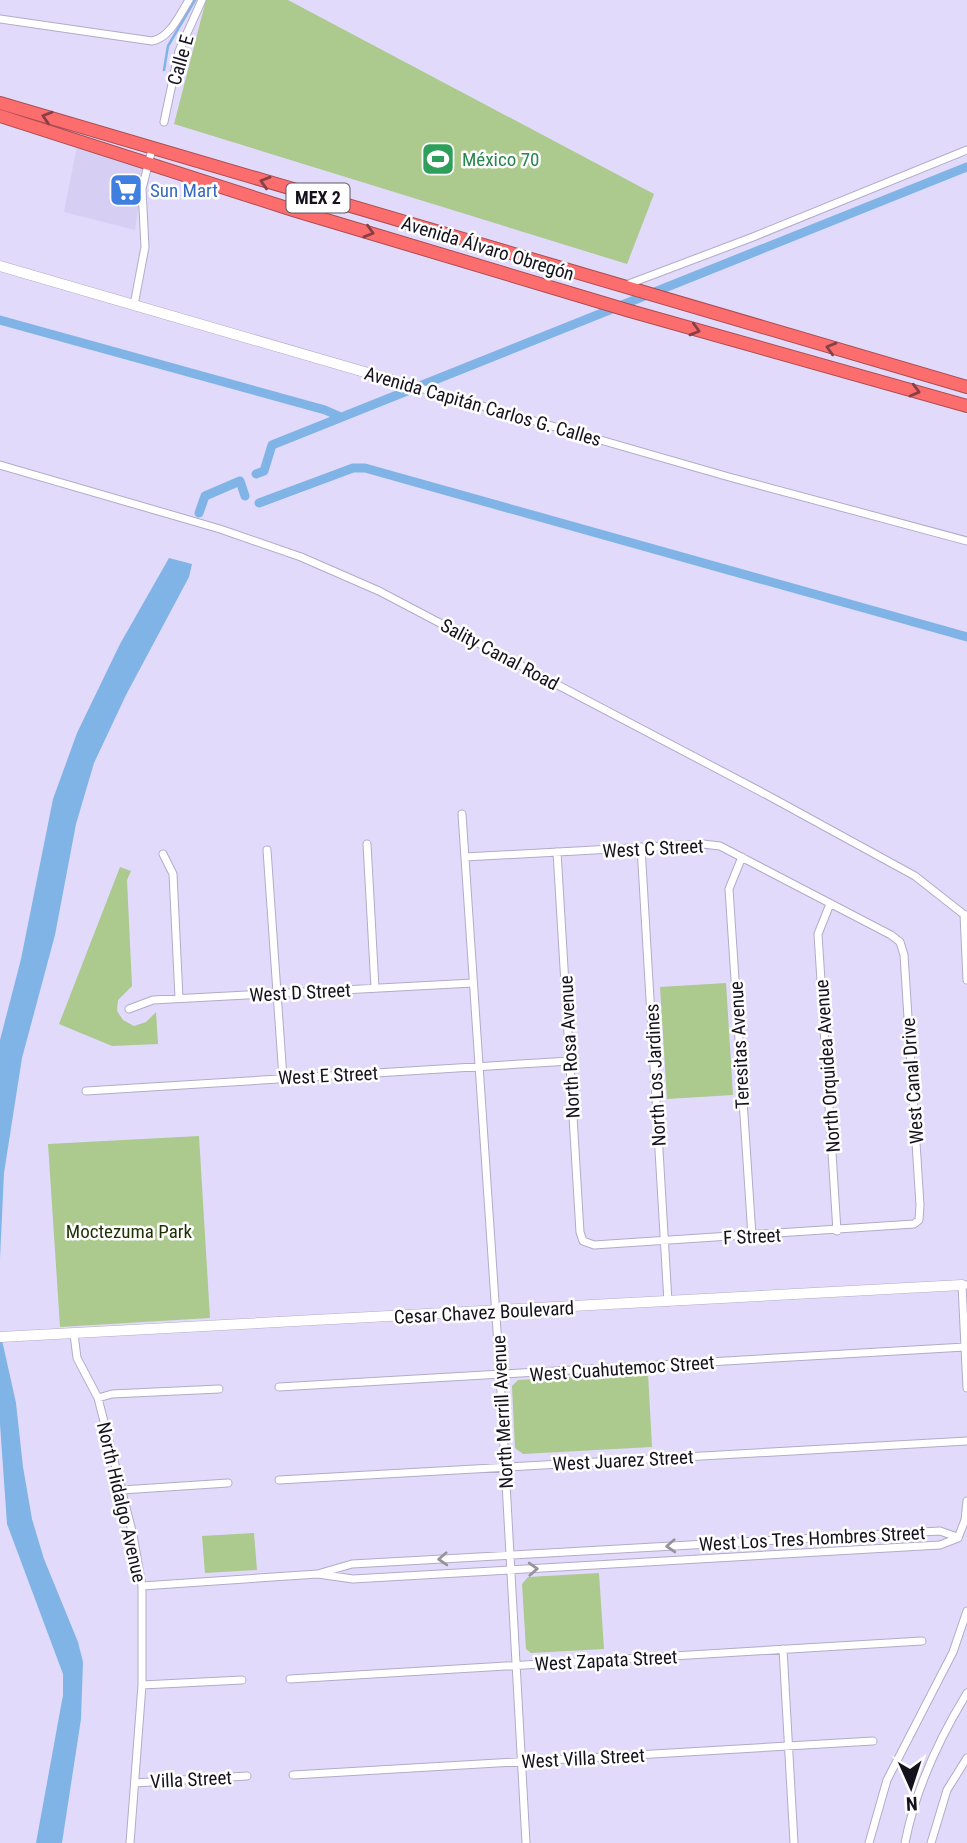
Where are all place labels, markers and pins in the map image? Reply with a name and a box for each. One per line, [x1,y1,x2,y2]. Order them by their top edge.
sports icon: México 70 [419,140,457,178]
place label: México 70 [462,148,539,171]
supermarket icon: Sun Mart [107,171,145,209]
place label: Sun Mart [150,179,218,202]

